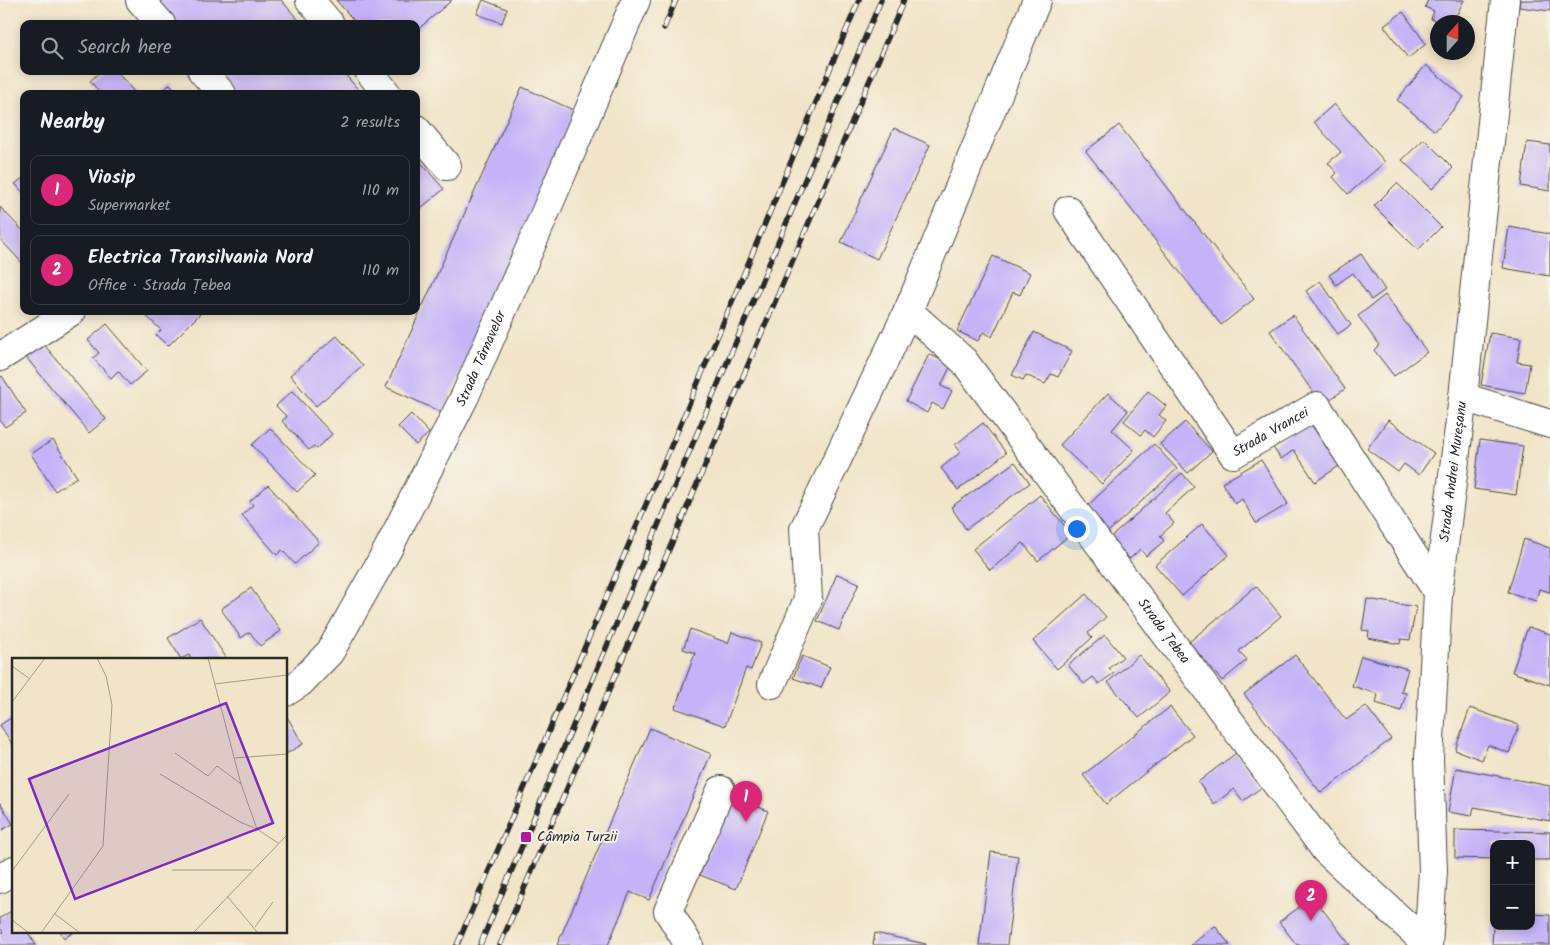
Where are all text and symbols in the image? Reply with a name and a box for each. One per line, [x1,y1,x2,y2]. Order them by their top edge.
north arrow [1430,15,1475,60]
search box [20,20,420,75]
text: Search here [78,33,172,63]
icon: search [38,34,66,62]
text: Nearby [40,106,105,139]
text: 2 results [340,110,400,135]
text: Viosip [88,163,136,193]
text: 1 [55,178,59,203]
text: 110 m [362,178,399,203]
text: Supermarket [88,193,171,218]
text: Electrica Transilvania Nord [88,243,313,273]
text: 2 [52,258,62,283]
text: 110 m [362,258,399,283]
text: Office · Strada Țebea [88,273,231,298]
street label: Strada Târnavelor [450,306,513,410]
street label: Strada Andrei Mureșanu [1434,400,1473,543]
street label: Strada Vrancei [1228,401,1314,463]
your location [1064,516,1090,542]
street label: Strada Țebea [1132,594,1195,669]
inset map [12,658,288,932]
pin: 1 [730,781,762,822]
place label: Câmpia Turzii [537,826,618,848]
marker: Câmpia Turzii [519,830,533,844]
map controls [1490,840,1535,930]
button: + [1490,840,1535,885]
pin: 2 [1295,880,1327,921]
button: − [1490,885,1535,930]

